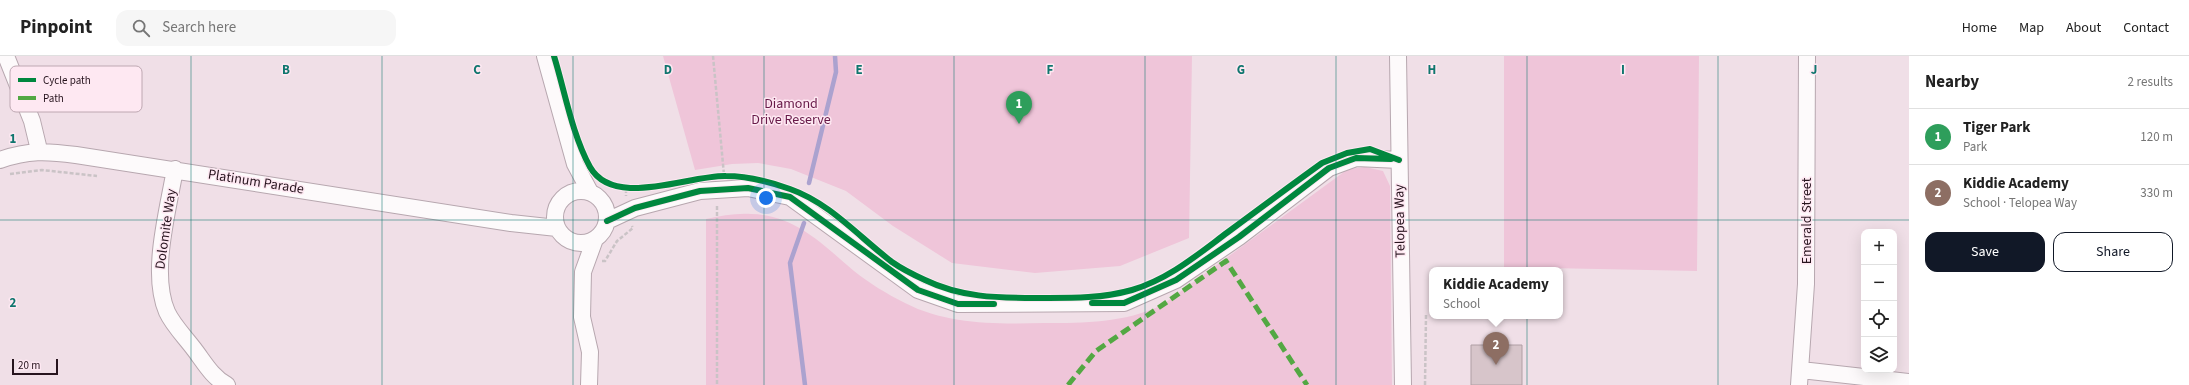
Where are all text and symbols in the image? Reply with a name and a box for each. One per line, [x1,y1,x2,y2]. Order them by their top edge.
search box [116,10,396,46]
text: Pinpoint [20,14,92,41]
icon: search [130,17,152,39]
text: Search here [162,17,236,38]
text: Home [1962,18,1997,38]
text: Map [2019,18,2044,38]
text: About [2066,18,2101,38]
text: Contact [2123,18,2169,38]
text: B [282,61,290,79]
text: C [473,61,481,79]
text: D [664,61,672,79]
text: E [855,61,863,79]
text: F [1047,61,1054,79]
text: G [1237,61,1245,79]
text: H [1428,61,1436,79]
text: I [1621,61,1625,79]
text: J [1811,61,1817,79]
legend [10,66,142,112]
text: Nearby [1925,70,1979,94]
text: Cycle path [43,73,91,88]
text: 2 results [2128,73,2173,91]
text: Path [43,91,64,106]
pin: 1 [1006,91,1032,124]
park label: Diamond Drive Reserve [751,94,831,130]
text: Tiger Park [1963,117,2031,138]
text: 1 [1935,128,1941,146]
text: 120 m [2140,128,2173,146]
text: 1 [10,130,17,148]
text: Park [1963,138,1987,156]
street label: Platinum Parade [207,165,305,199]
text: Kiddie Academy [1963,173,2069,194]
street label: Emerald Street [1797,177,1817,264]
street label: Telopea Way [1389,184,1411,258]
text: 2 [1935,184,1941,202]
text: 330 m [2140,184,2173,202]
street label: Dolomite Way [150,187,182,271]
your location [756,188,776,208]
text: School · Telopea Way [1963,194,2077,212]
map controls [1861,229,1897,373]
button: + [1861,229,1897,265]
button: Save [1925,232,2045,272]
button: Share [2053,232,2173,272]
button: − [1861,265,1897,301]
popup [1429,267,1563,319]
text: Kiddie Academy [1443,274,1549,295]
text: 2 [10,294,17,312]
text: School [1443,295,1480,313]
button: locate [1861,301,1897,337]
pin: 2 [1483,332,1509,365]
button: layers [1861,337,1897,373]
scale bar [12,357,58,376]
text: 20 m [18,358,40,373]

